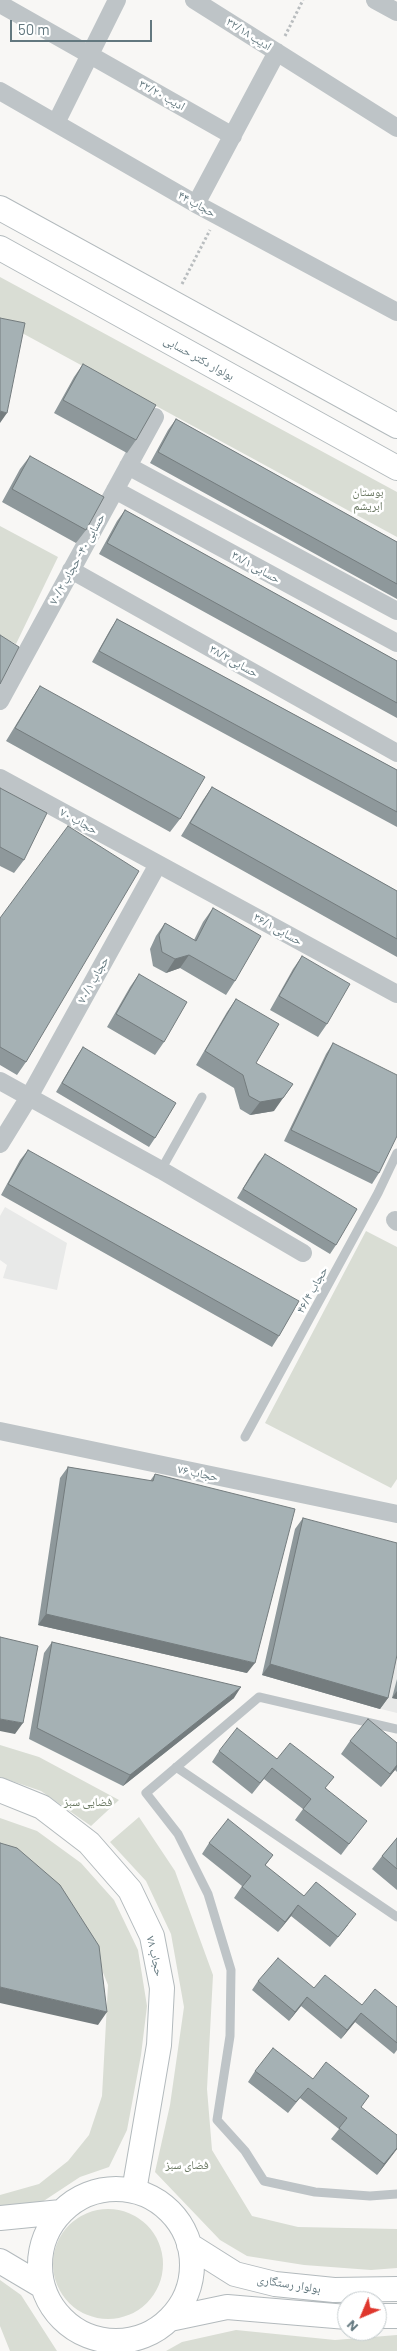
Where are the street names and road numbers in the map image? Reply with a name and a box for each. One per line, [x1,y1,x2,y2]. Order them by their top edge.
street label: ادیب ۳۲/۱۸ [224,15,274,53]
street label: ادیب ۳۲/۲۰ [136,76,188,114]
street label: حجاب ۴۴ [176,188,218,220]
street label: بولوار دکتر حسابی [161,333,237,383]
street label: حسابی ۴۰- حجاب ۷۰/۲ [46,511,108,607]
street label: حسابی ۳۸/۱ [229,548,283,586]
street label: حسابی ۳۸/۳ [207,642,261,680]
street label: حجاب ۷۰ [58,805,100,837]
street label: حسابی ۳۶/۱ [251,910,305,948]
street label: حجاب ۷۰/۱ [74,954,112,1006]
street label: حجاب ۴۶/۴ [293,1264,331,1316]
street label: حجاب ۷۶ [176,1462,220,1484]
street label: حجاب ۷۸ [143,1934,167,1978]
street label: بولوار رستگاری [256,2272,322,2296]

